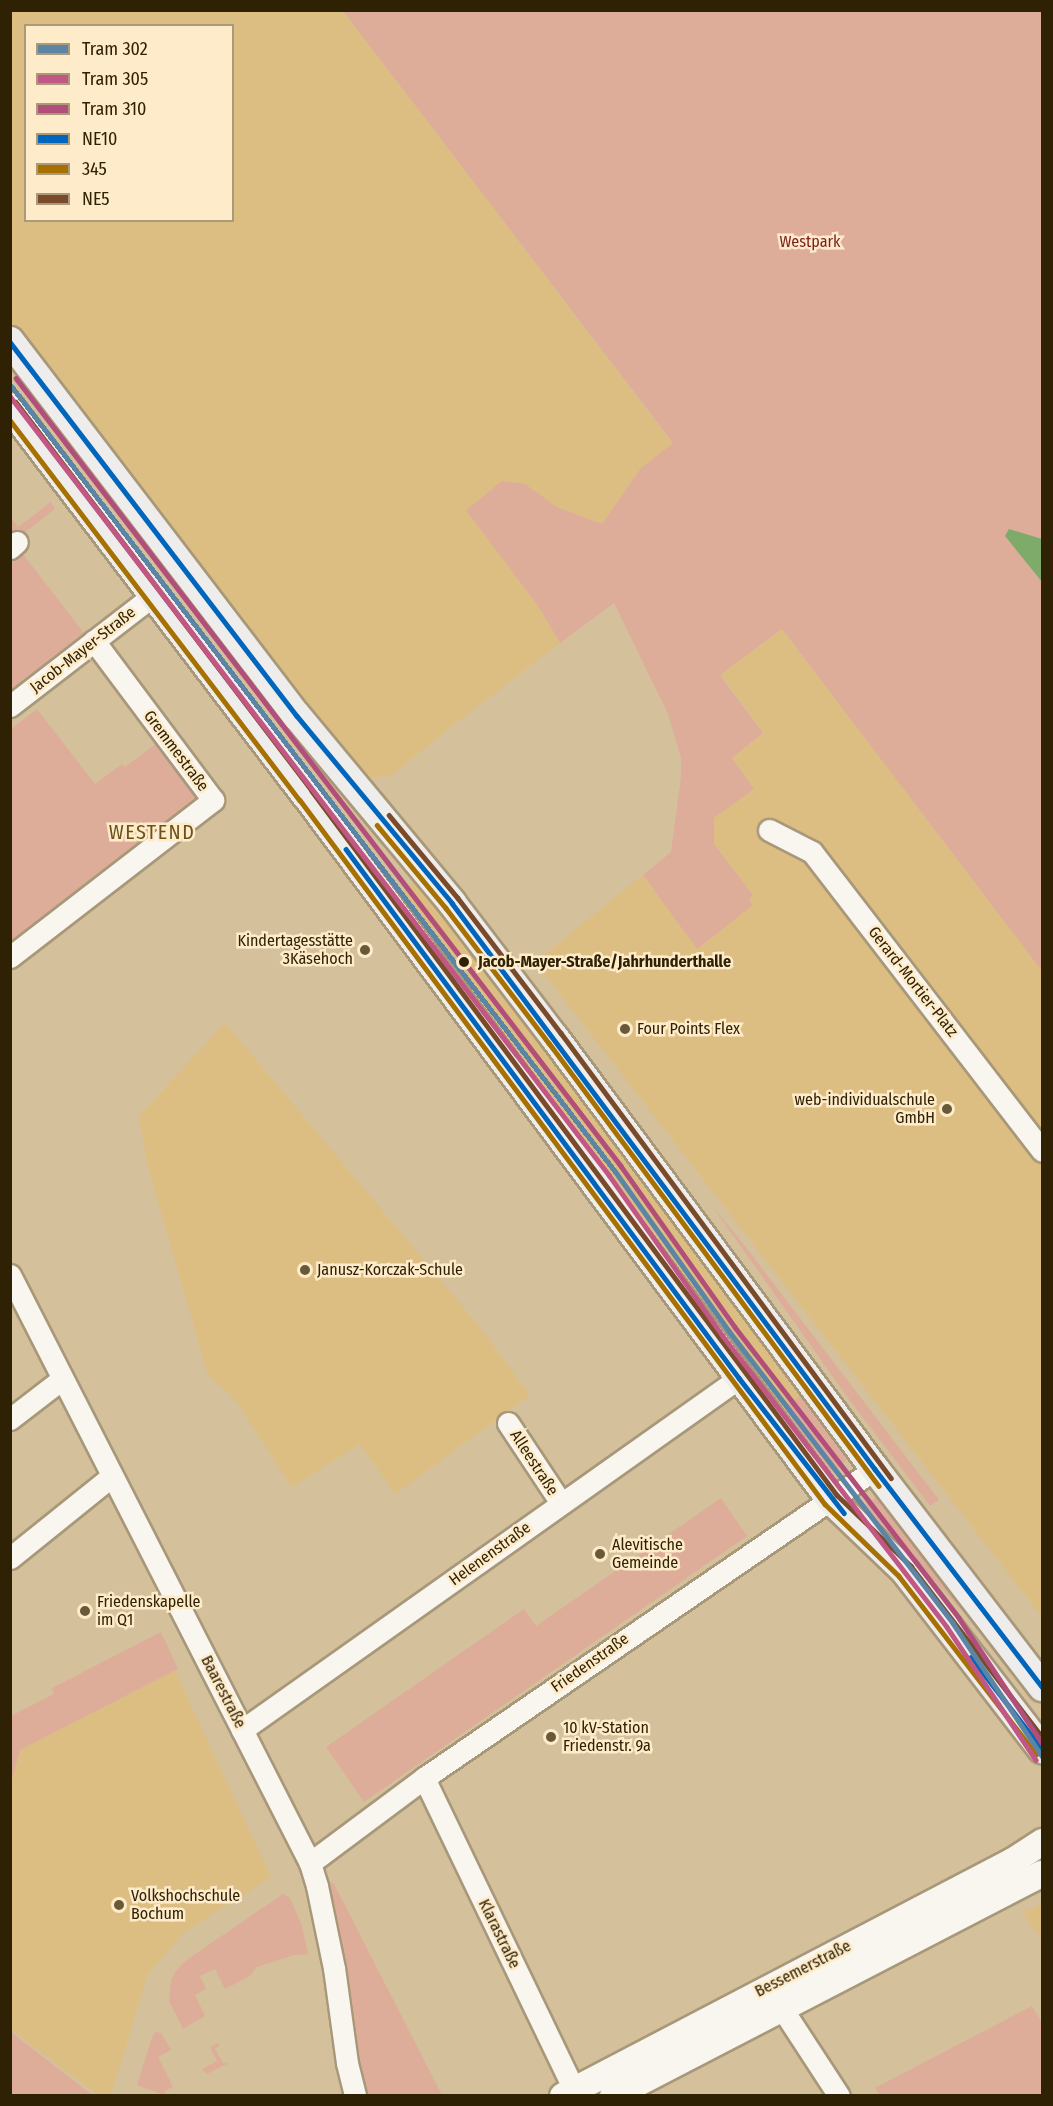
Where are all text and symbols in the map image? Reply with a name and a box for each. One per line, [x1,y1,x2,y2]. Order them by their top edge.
legend [24,24,234,222]
text: Tram 302 [82,38,148,60]
text: Tram 305 [82,68,148,90]
text: Tram 310 [82,98,147,120]
text: NE10 [82,128,117,150]
text: 345 [82,158,107,180]
text: NE5 [82,188,110,210]
park label: Westpark [779,232,841,252]
street label: Jacob-Mayer-Straße [26,603,140,697]
street label: Gremmestraße [139,707,213,795]
district label: WESTEND [109,820,195,844]
street label: Gerard-Mortier-Platz [864,923,962,1041]
place label: Kindertagesstätte 3Käsehoch [237,931,353,969]
marker: Kindertagesstätte 3Käsehoch [358,943,372,957]
place label: Jacob-Mayer-Straße/Jahrhunderthalle [478,952,731,972]
marker: Jacob-Mayer-Straße/Jahrhunderthalle [455,953,473,971]
place label: Four Points Flex [637,1019,740,1039]
marker: Four Points Flex [618,1022,632,1036]
place label: web-individualschule GmbH [795,1090,935,1128]
marker: web-individualschule GmbH [940,1102,954,1116]
place label: Janusz-Korczak-Schule [317,1260,463,1280]
marker: Janusz-Korczak-Schule [298,1263,312,1277]
street label: Alleestraße [506,1427,562,1499]
street label: Helenenstraße [446,1518,534,1590]
place label: Alevitische Gemeinde [612,1535,683,1573]
marker: Alevitische Gemeinde [593,1547,607,1561]
place label: Friedenskapelle im Q1 [97,1592,200,1630]
marker: Friedenskapelle im Q1 [78,1604,92,1618]
street label: Friedenstraße [547,1629,633,1697]
street label: Baarestraße [197,1653,249,1731]
place label: 10 kV-Station Friedenstr. 9a [563,1718,651,1756]
marker: 10 kV-Station Friedenstr. 9a [544,1730,558,1744]
place label: Volkshochschule Bochum [131,1886,240,1924]
street label: Klarastraße [474,1896,524,1972]
marker: Volkshochschule Bochum [112,1898,126,1912]
street label: Bessemerstraße [752,1937,854,2001]

